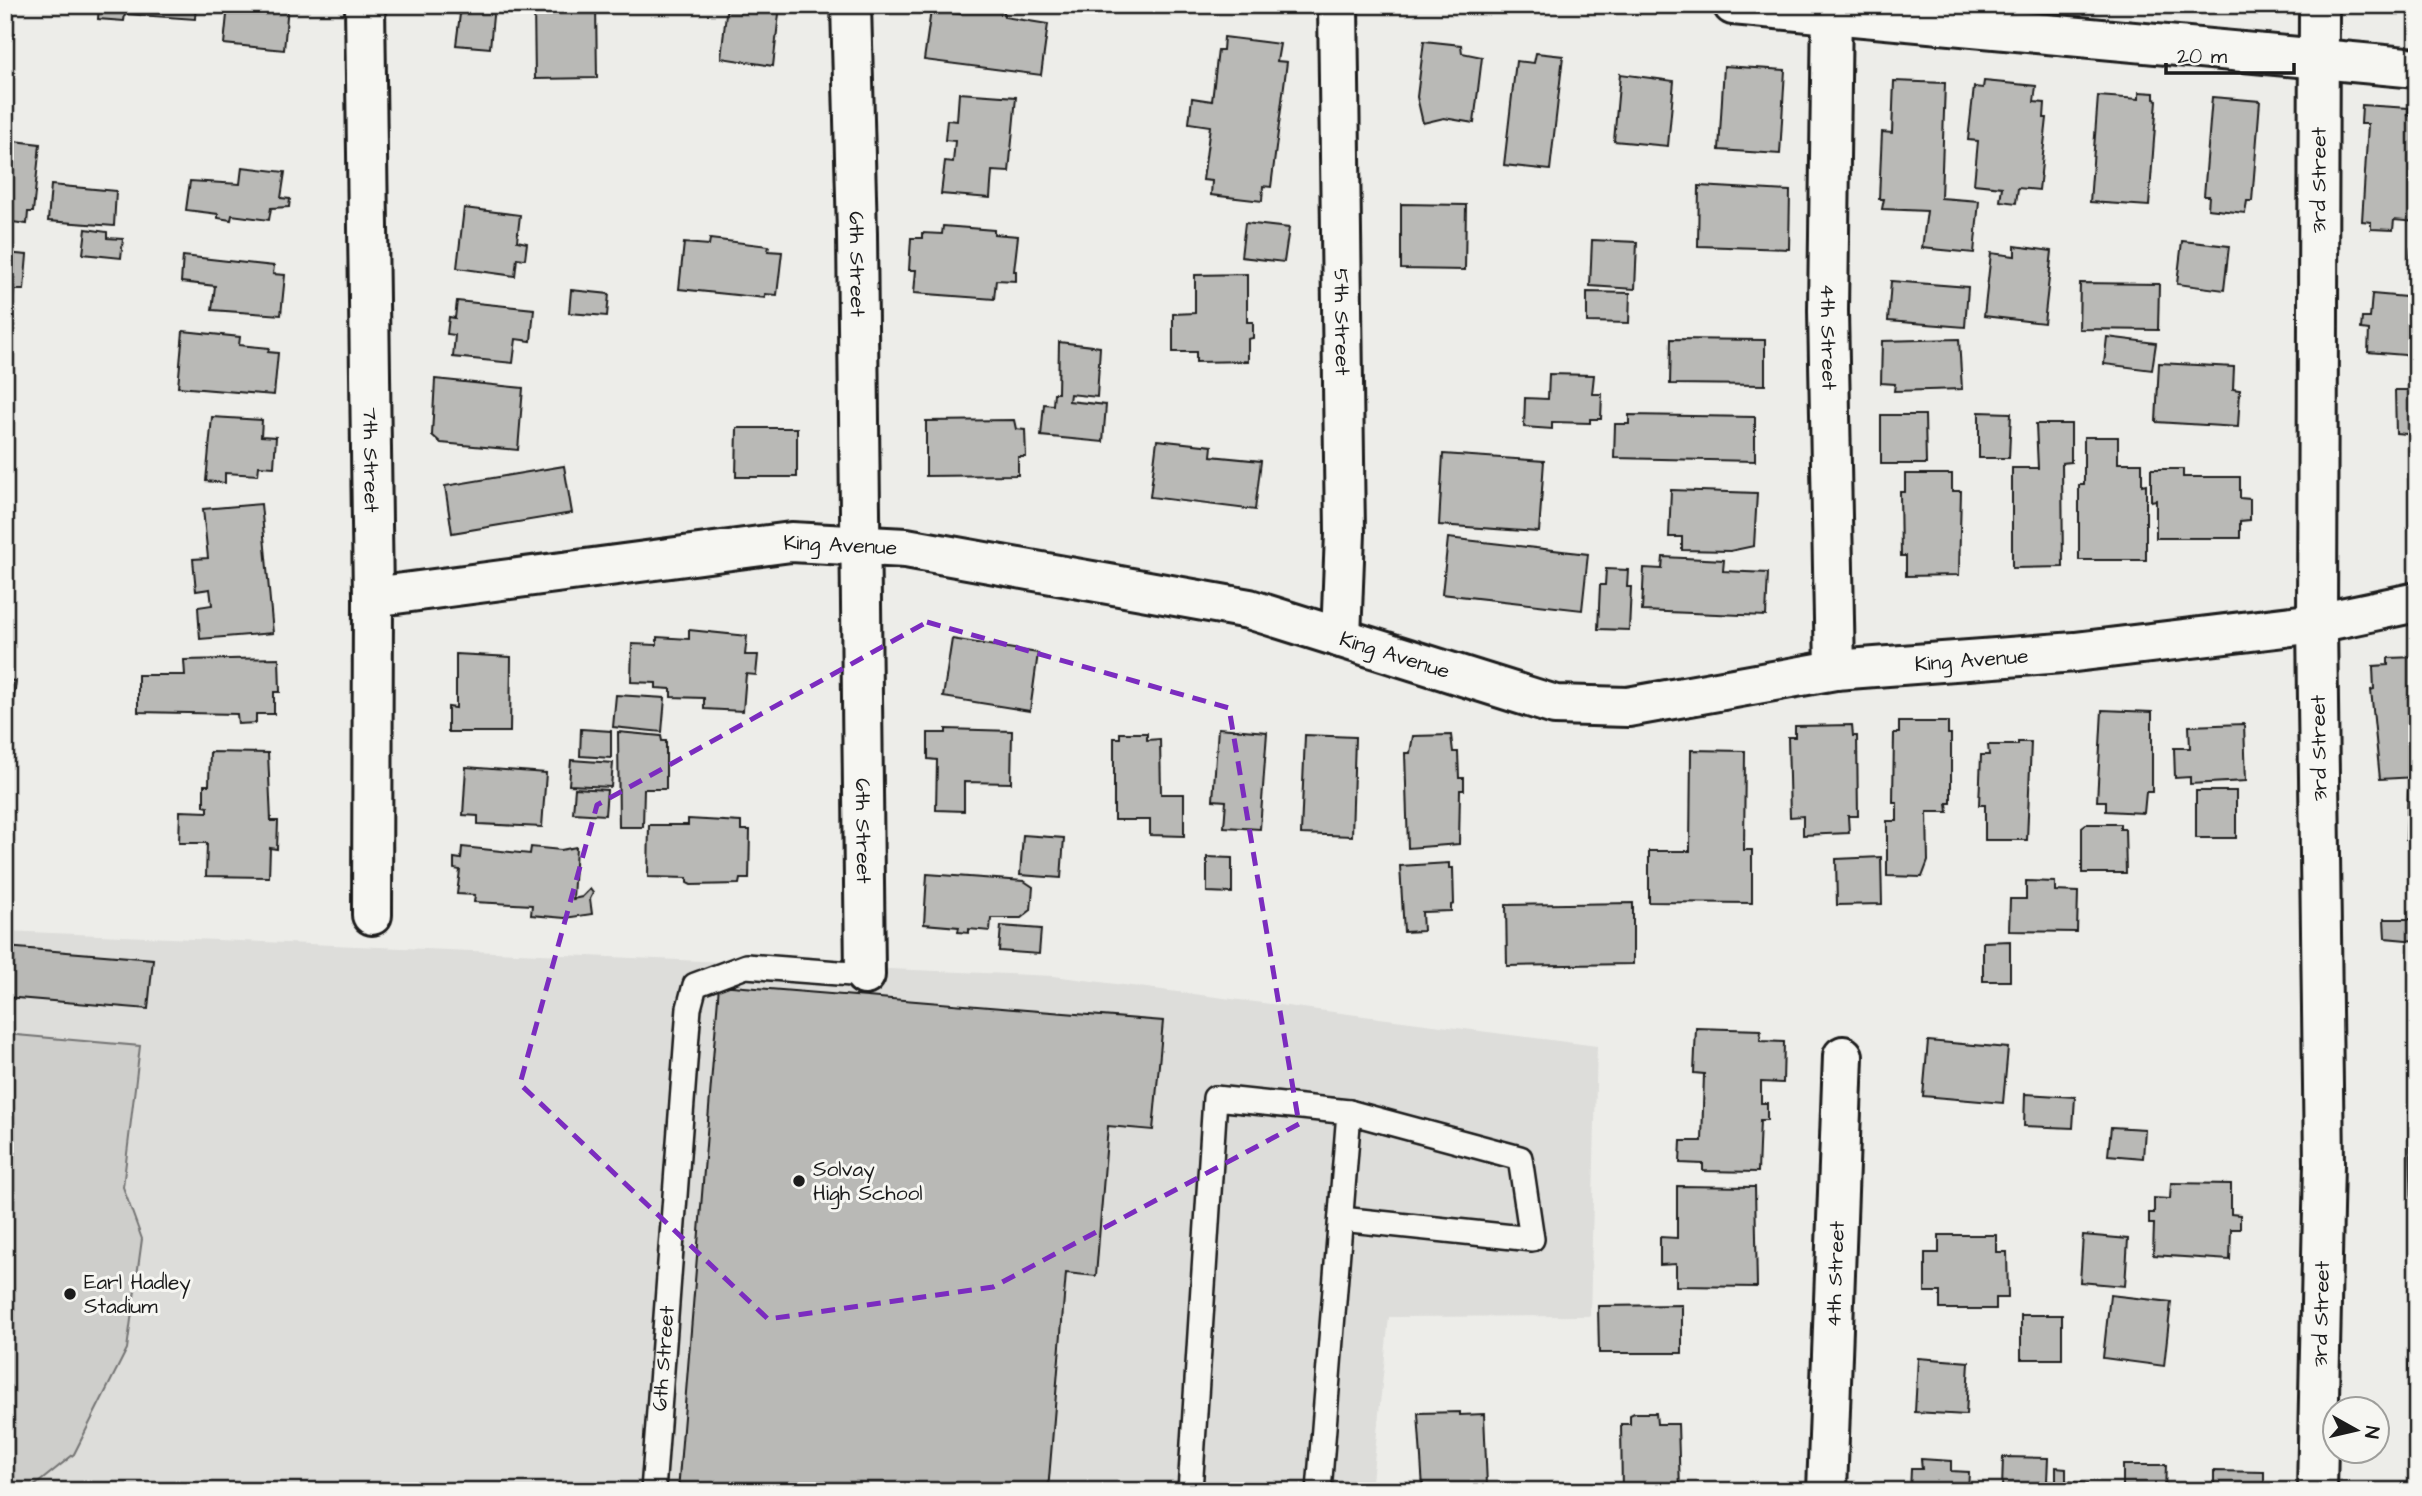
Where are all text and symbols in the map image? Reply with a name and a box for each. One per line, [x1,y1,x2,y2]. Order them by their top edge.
scale bar [2166,32,2294,76]
text: 20 m [2177,42,2228,71]
street label: 3rd Street [2304,126,2333,233]
street label: 6th Street [842,211,872,317]
street label: 5th Street [1327,268,1357,376]
street label: 4th Street [1813,284,1844,391]
street label: 7th Street [356,407,386,513]
street label: King Avenue [782,527,898,562]
street label: King Avenue [1336,624,1454,686]
street label: King Avenue [1914,641,2029,679]
street label: 3rd Street [2304,694,2334,801]
street label: 6th Street [848,778,879,884]
place label: Solvay High School [813,1155,923,1210]
marker: Solvay High School [791,1173,807,1189]
street label: 4th Street [1819,1220,1851,1328]
street label: 3rd Street [2305,1260,2336,1368]
place label: Earl Hadley Stadium [84,1268,191,1321]
marker: Earl Hadley Stadium [62,1286,78,1302]
street label: 6th Street [645,1304,681,1412]
north arrow [2320,1394,2390,1464]
text: N [2357,1424,2386,1440]

